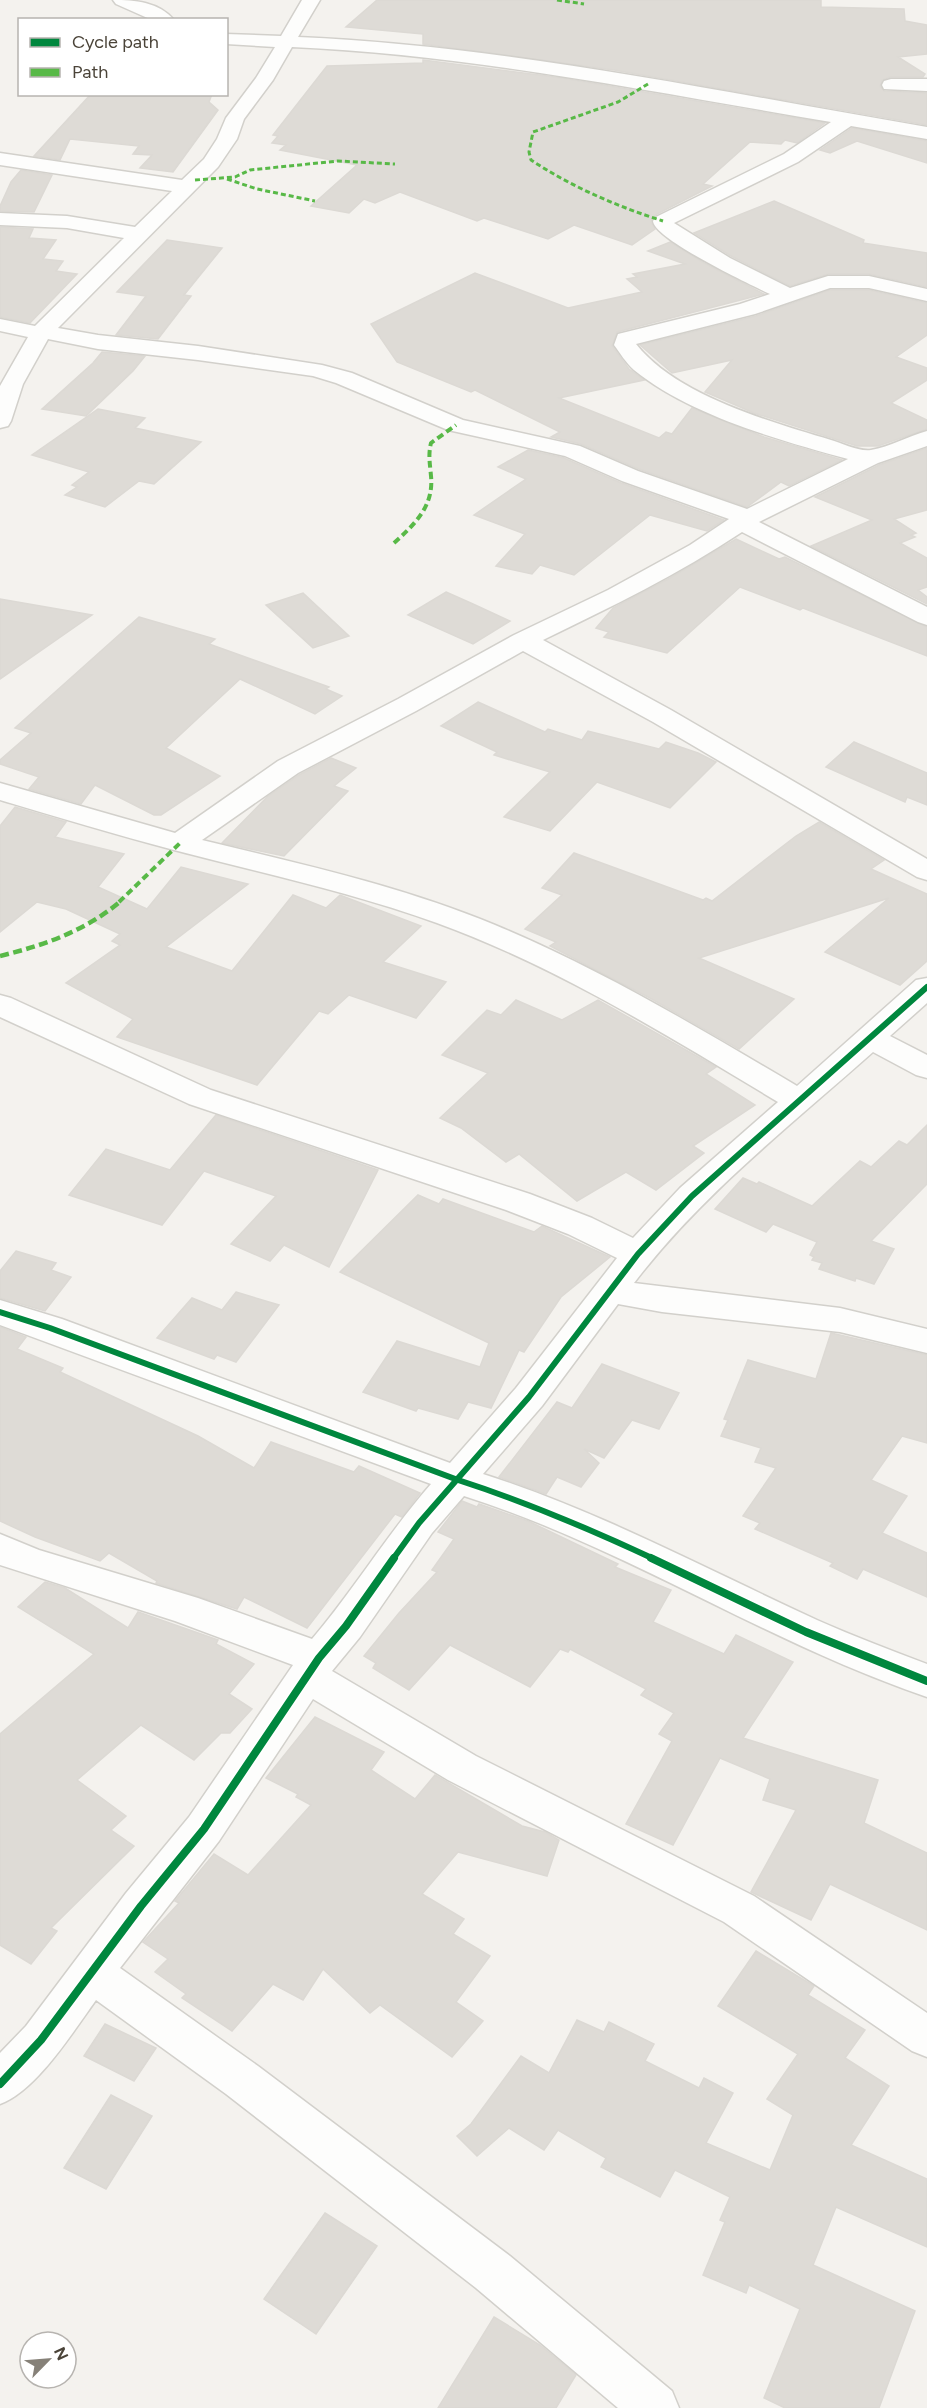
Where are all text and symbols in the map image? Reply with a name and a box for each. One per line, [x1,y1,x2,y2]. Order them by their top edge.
legend [18,18,228,96]
text: Cycle path [72,31,159,53]
text: Path [72,61,108,83]
north arrow [18,2330,78,2390]
text: N [50,2344,72,2363]

